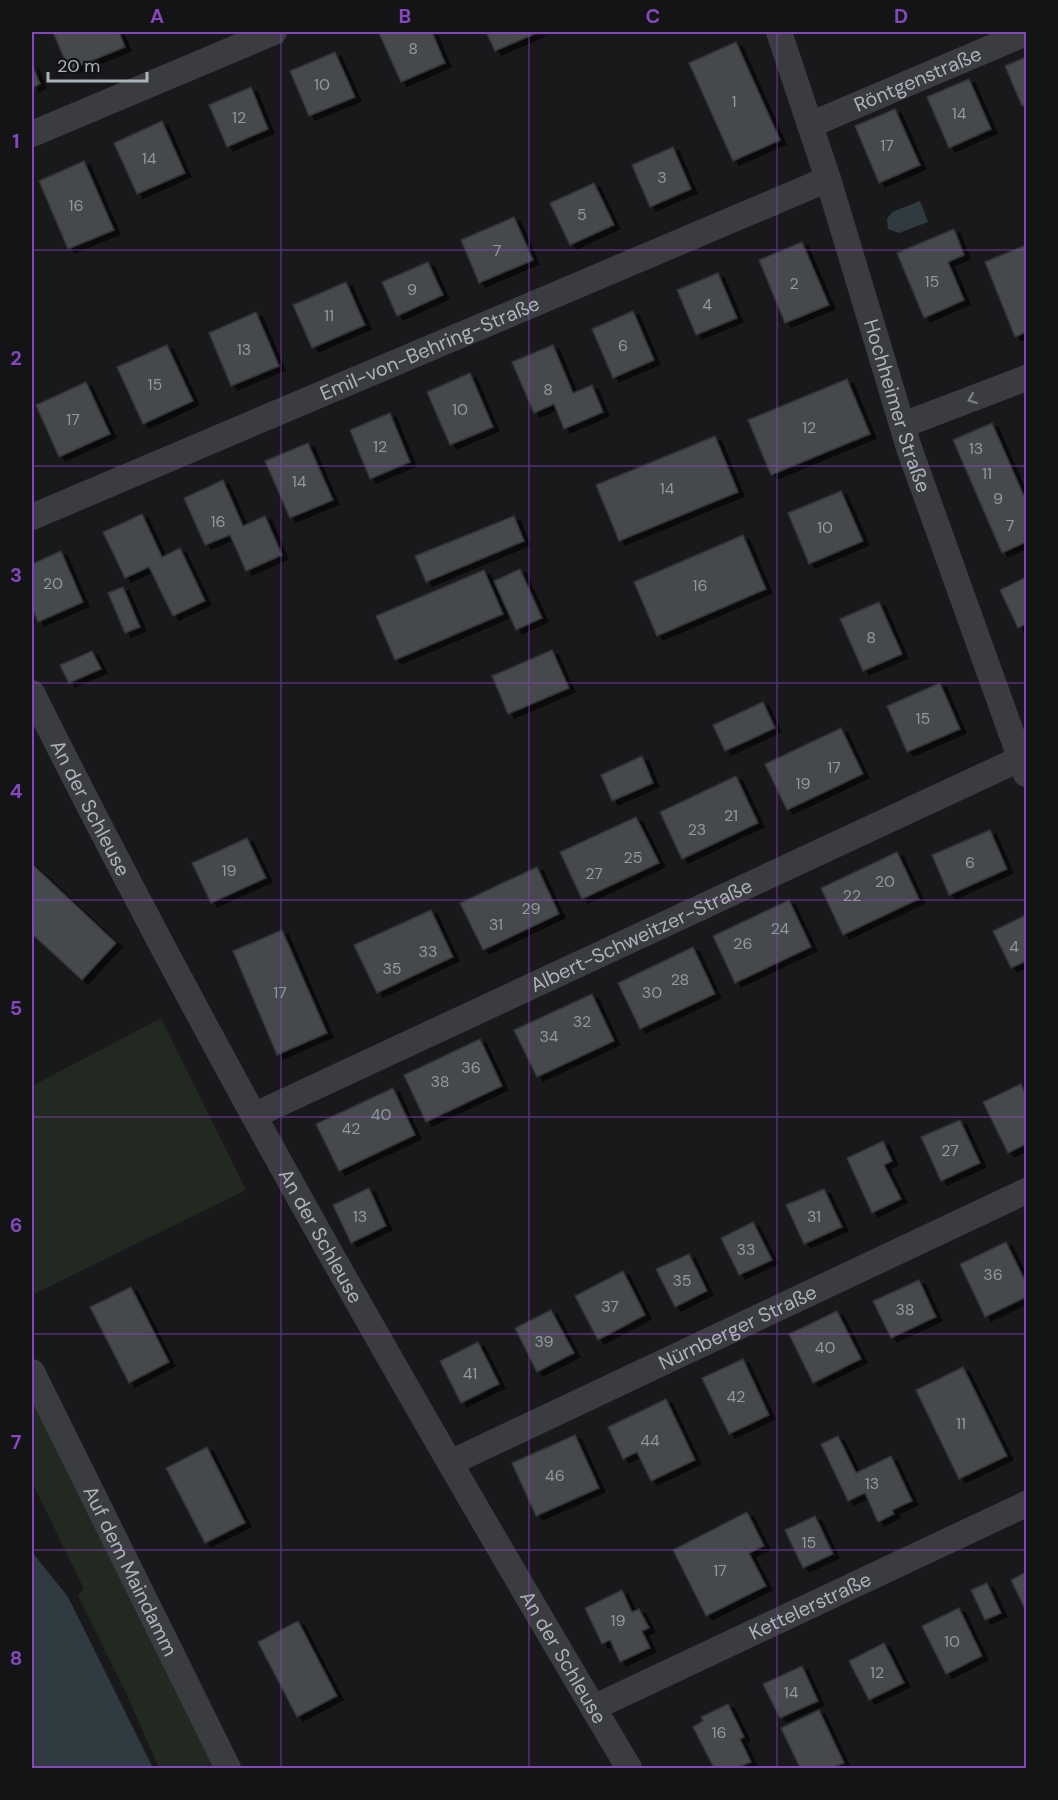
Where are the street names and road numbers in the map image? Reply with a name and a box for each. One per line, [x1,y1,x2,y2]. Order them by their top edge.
street label: Röntgenstraße [850,41,985,118]
street label: Emil-von-Behring-Straße [316,290,543,406]
street label: Hochheimer Straße [858,316,937,496]
street label: An der Schleuse [45,735,136,881]
street label: Albert-Schweitzer-Straße [526,872,756,998]
street label: An der Schleuse [273,1164,369,1308]
street label: Nürnberger Straße [654,1279,821,1376]
street label: Auf dem Maindamm [77,1481,184,1660]
street label: Kettelerstraße [745,1566,875,1646]
street label: An der Schleuse [514,1586,613,1728]

